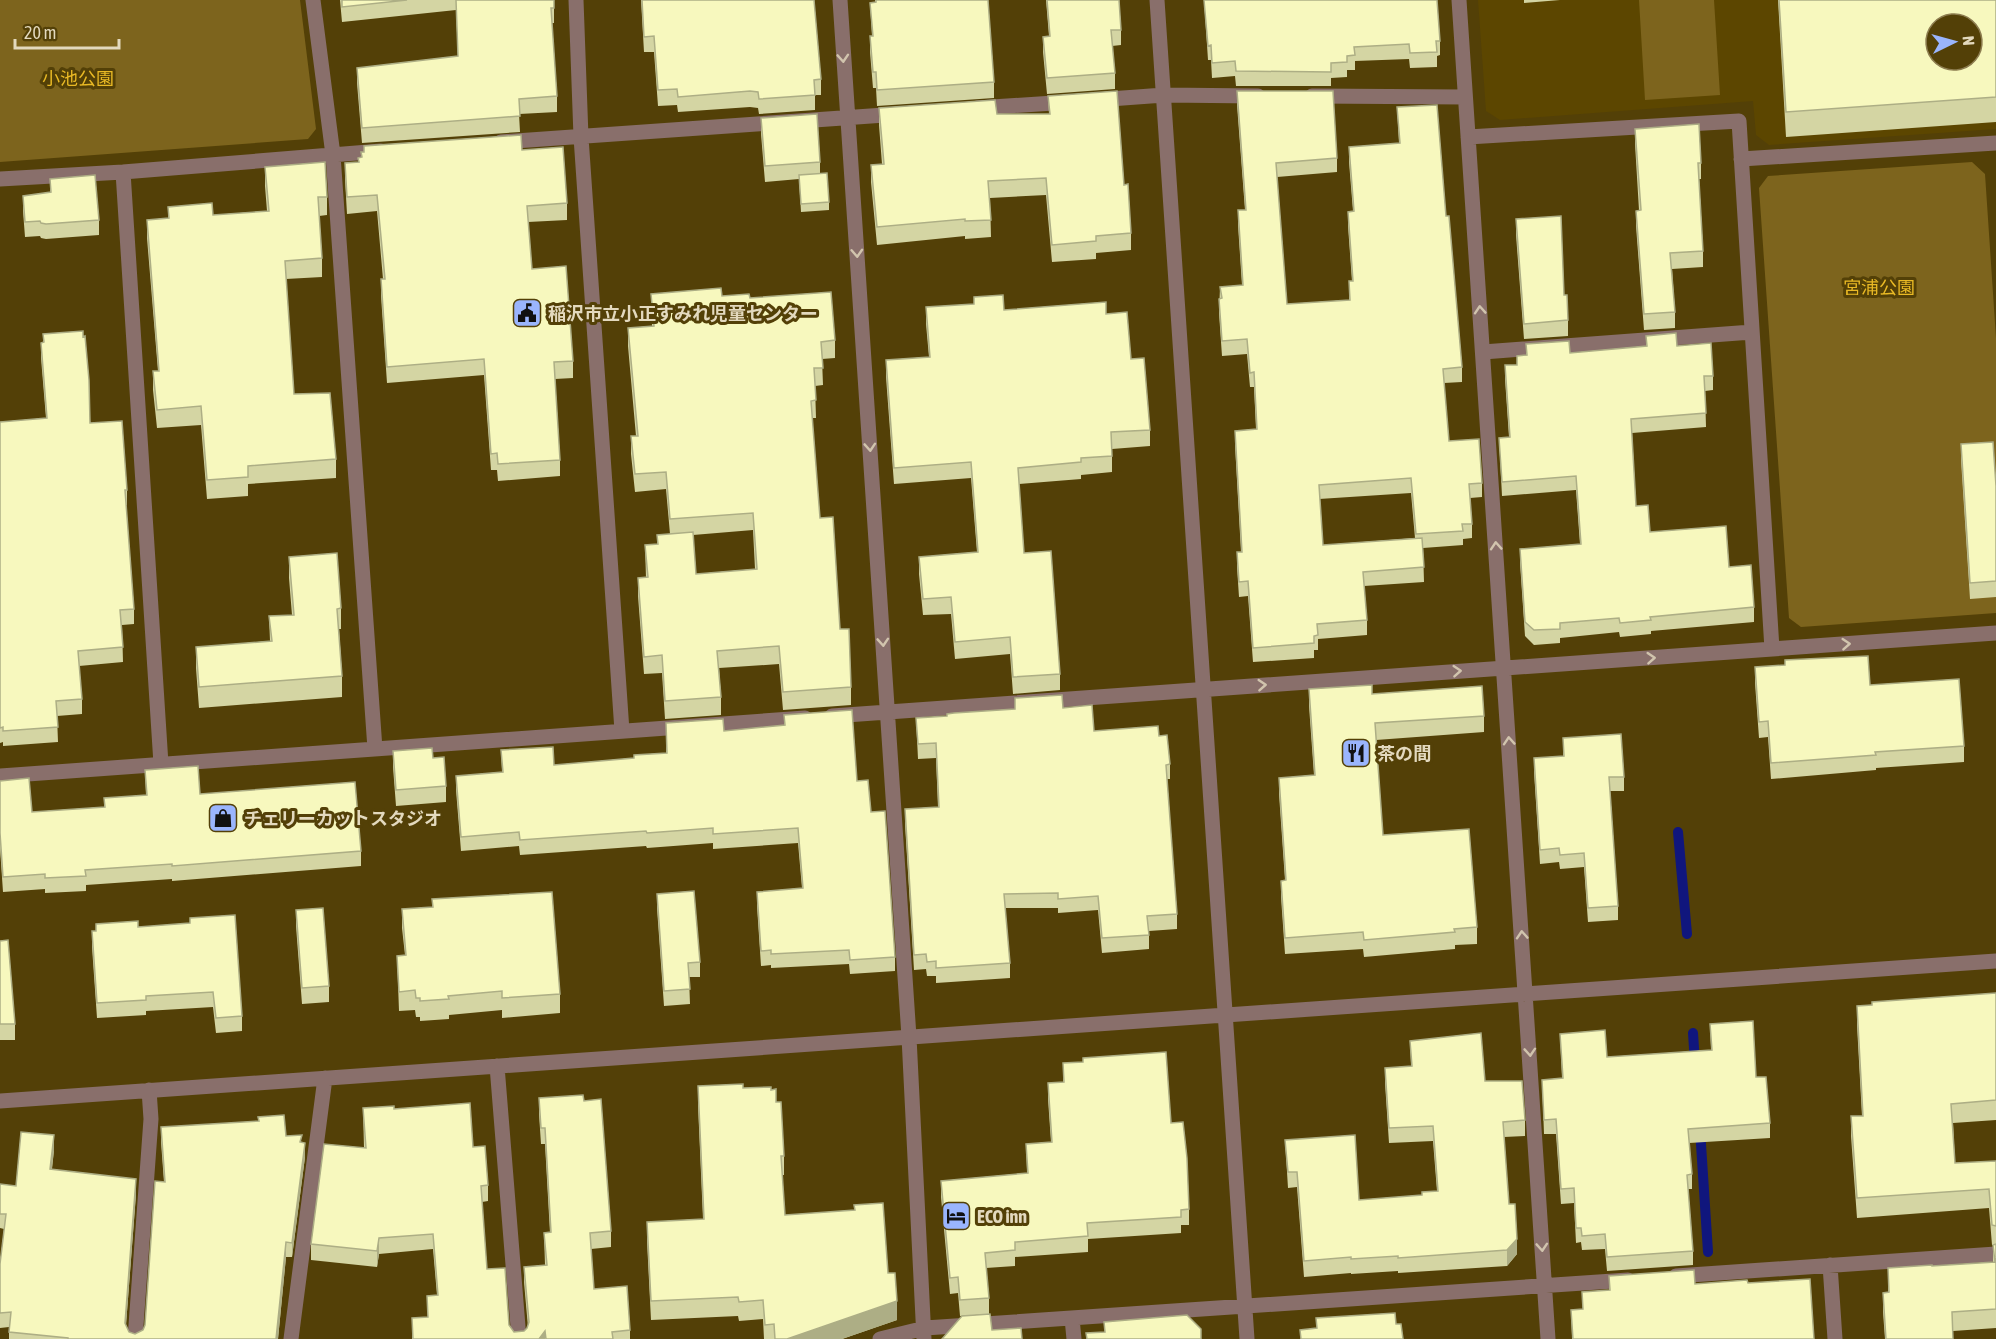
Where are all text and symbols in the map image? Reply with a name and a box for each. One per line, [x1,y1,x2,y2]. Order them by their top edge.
scale bar [15,12,118,50]
north arrow [1924,12,1984,72]
text: 20 m [24,22,56,43]
text: N [1960,35,1978,46]
one-way arrow [837,54,850,63]
park label: 小池公園 [42,68,114,89]
one-way arrow [850,248,863,257]
park label: 宮浦公園 [1843,277,1915,298]
public building icon: 稲沢市立小正すみれ児童センター [511,297,543,329]
place label: 稲沢市立小正すみれ児童センター [548,303,818,324]
one-way arrow [1473,305,1486,314]
one-way arrow [863,443,876,452]
one-way arrow [1489,542,1502,551]
one-way arrow [876,638,889,647]
one-way arrow [1841,638,1850,651]
one-way arrow [1647,651,1656,664]
one-way arrow [1452,665,1461,678]
one-way arrow [1258,679,1267,692]
one-way arrow [1503,736,1516,745]
restaurant icon: 茶の間 [1340,737,1372,769]
place label: 茶の間 [1377,743,1431,764]
shop icon: チェリーカットスタジオ [207,802,239,834]
place label: チェリーカットスタジオ [244,808,442,829]
one-way arrow [1516,931,1529,940]
one-way arrow [1523,1048,1536,1057]
hotel icon: ECO inn [940,1200,972,1232]
place label: ECO inn [977,1206,1027,1227]
one-way arrow [1535,1242,1548,1251]

